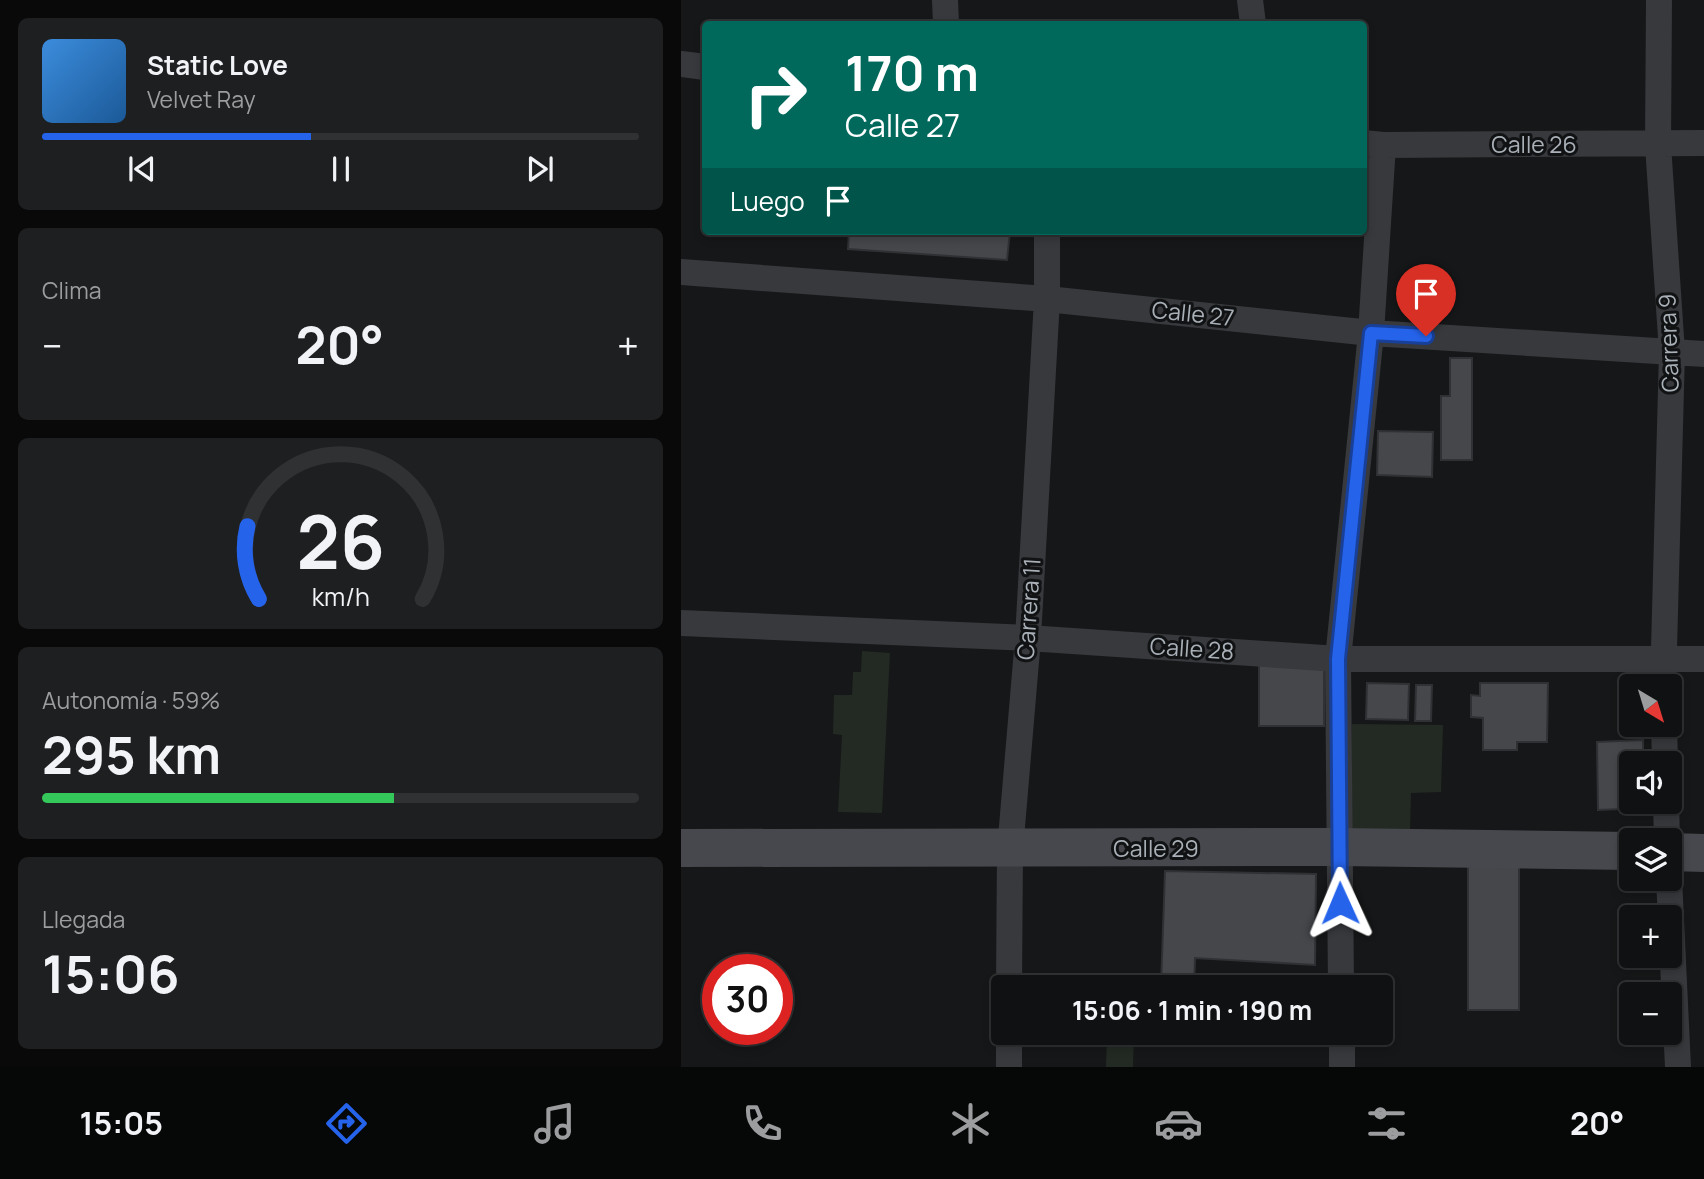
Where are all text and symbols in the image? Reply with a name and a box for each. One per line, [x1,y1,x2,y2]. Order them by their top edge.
text: 170 m [845,39,979,106]
text: Static Love [147,47,288,83]
icon: right [730,49,821,140]
text: Velvet Ray [147,83,256,115]
text: Calle 27 [845,103,960,147]
street label: Calle 26 [1491,128,1577,160]
icon: previous [123,150,161,188]
icon: pause [322,150,360,188]
icon: next [521,150,559,188]
icon: arrive [819,182,857,220]
text: Luego [730,183,805,219]
pin [1396,264,1456,336]
text: Clima [42,274,101,306]
icon: arrive [1407,275,1445,313]
street label: Calle 27 [1150,293,1236,333]
street label: Carrera 9 [1650,293,1686,393]
text: 20° [296,309,384,380]
text: − [42,319,63,371]
text: + [617,319,639,371]
text: 26 [296,492,385,592]
street label: Carrera 11 [1008,557,1048,661]
text: km/h [311,579,370,614]
street label: Calle 28 [1149,629,1235,667]
north arrow [1619,674,1682,737]
map controls [1619,674,1682,1045]
text: Autonomía · 59% [42,684,220,716]
text: 295 km [42,719,221,790]
button: sound [1619,751,1682,814]
button: layers [1619,828,1682,891]
street label: Calle 29 [1113,832,1199,864]
position arrow [1303,866,1377,940]
text: Llegada [42,903,125,935]
button: + [1619,905,1682,968]
text: 15:06 [42,938,180,1009]
speed limit sign: 30 [702,954,793,1045]
button: − [1619,982,1682,1045]
text: 15:06 · 1 min · 190 m [1072,992,1312,1028]
icon: directions [322,1099,371,1148]
icon: music [530,1099,579,1148]
icon: phone [738,1099,787,1148]
icon: climate [946,1099,995,1148]
icon: car [1154,1099,1203,1148]
icon: filters [1362,1099,1411,1148]
text: 15:05 [79,1101,163,1145]
text: 20° [1570,1101,1624,1145]

